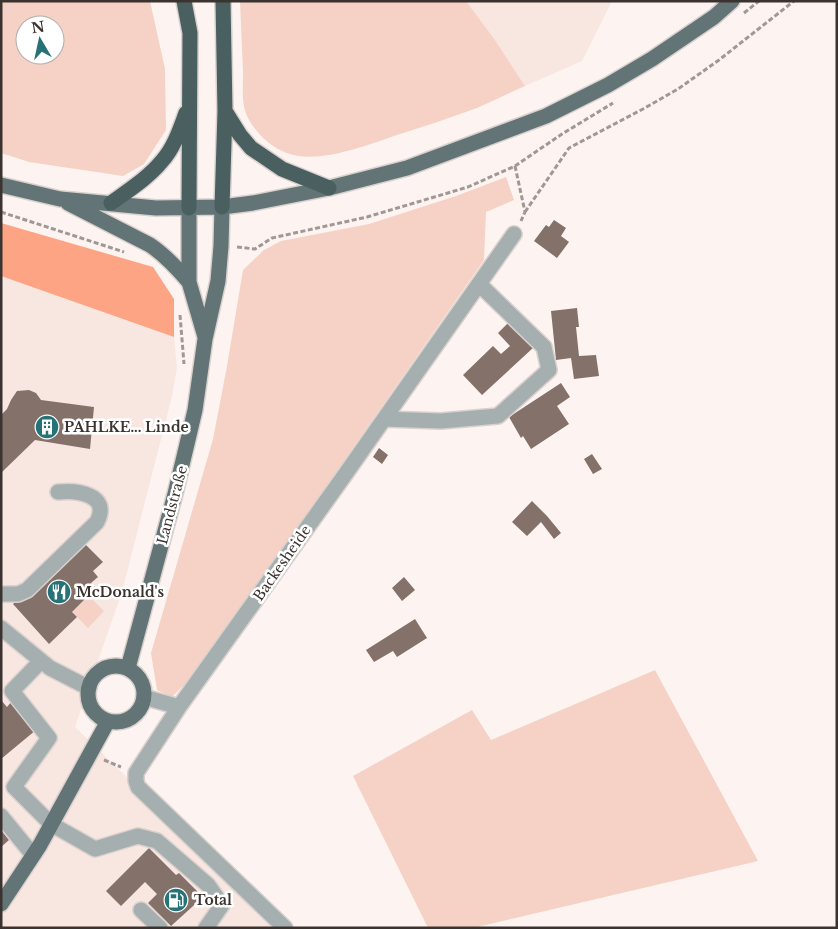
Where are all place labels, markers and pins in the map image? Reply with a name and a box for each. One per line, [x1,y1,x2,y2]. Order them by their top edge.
building icon: PAHLKE... Linde [34,414,60,440]
place label: PAHLKE... Linde [64,418,189,436]
restaurant icon: McDonald's [46,579,72,605]
place label: McDonald's [76,583,164,601]
fuel station icon: Total [163,887,189,913]
place label: Total [194,891,232,909]

